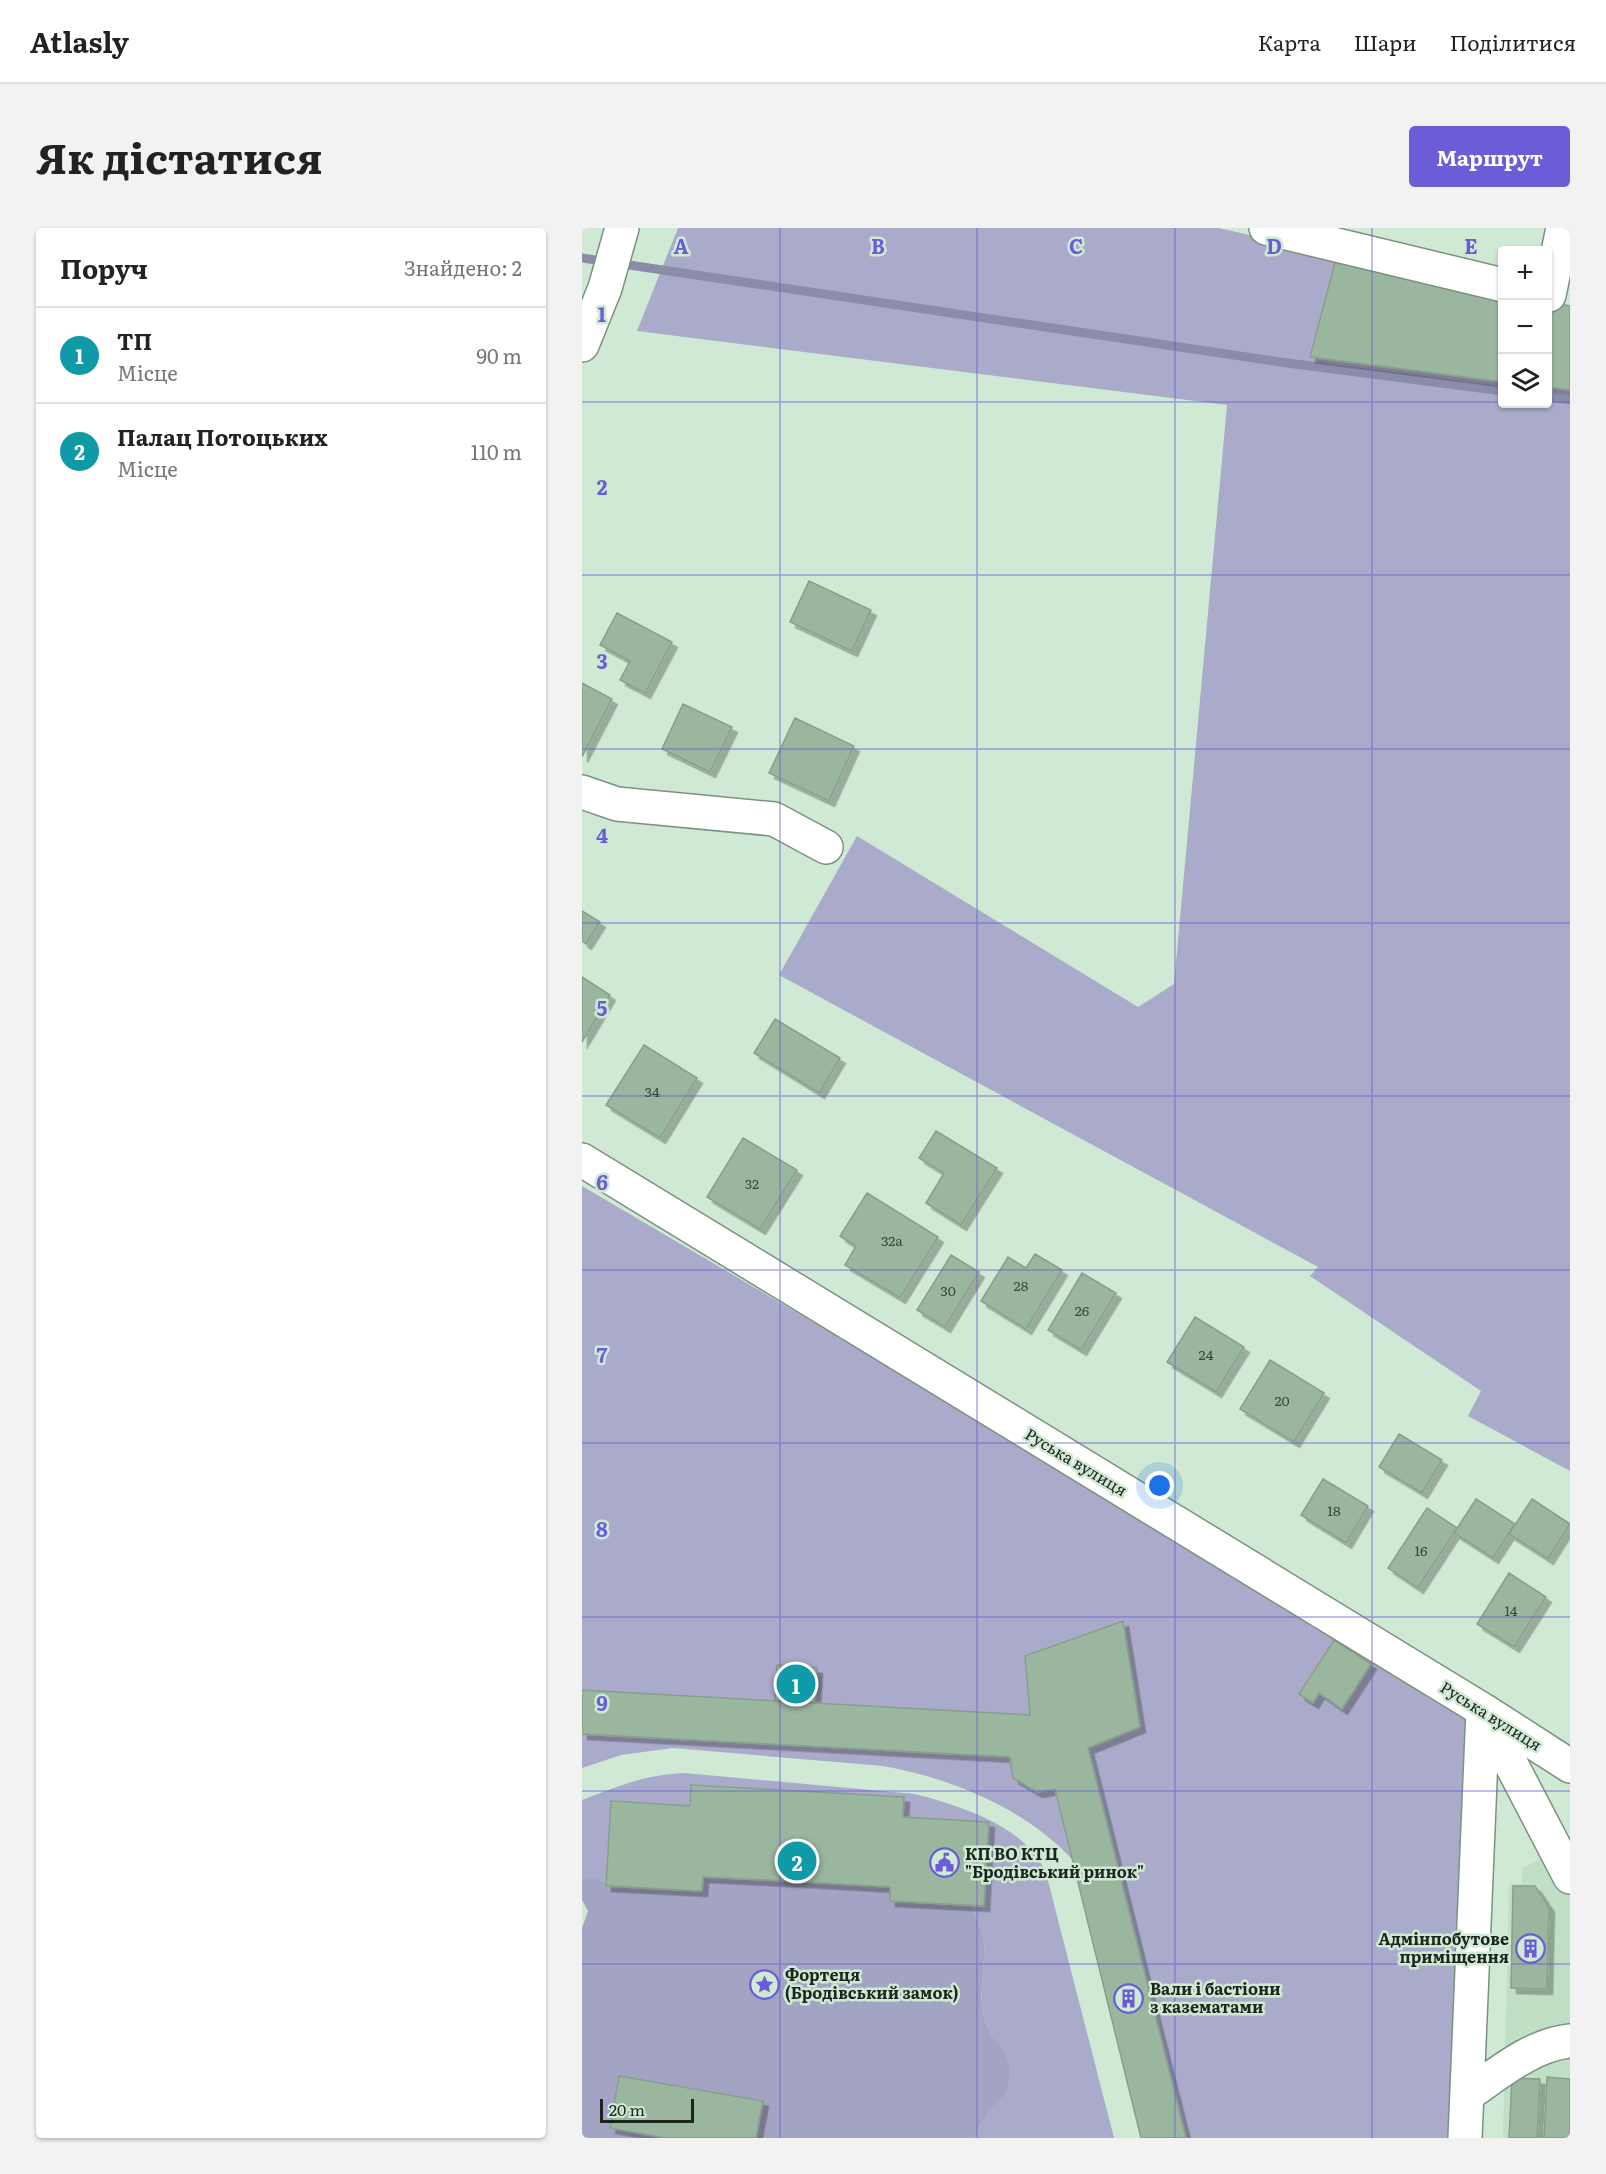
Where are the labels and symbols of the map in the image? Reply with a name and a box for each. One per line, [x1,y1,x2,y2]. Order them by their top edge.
text: A [673,230,689,260]
text: B [871,230,885,260]
text: C [1069,230,1083,260]
text: D [1266,230,1282,260]
text: E [1464,230,1478,260]
text: 1 [598,298,606,328]
text: 2 [597,471,608,501]
text: 3 [596,645,608,675]
text: 4 [596,819,608,849]
text: 5 [597,992,608,1022]
house number: 34 [644,1081,660,1101]
text: 6 [596,1166,608,1196]
house number: 32 [745,1173,759,1193]
house number: 32а [881,1230,903,1250]
house number: 28 [1014,1275,1029,1295]
house number: 30 [940,1280,956,1300]
house number: 26 [1075,1300,1090,1320]
text: 7 [597,1339,608,1369]
house number: 24 [1199,1344,1214,1364]
house number: 20 [1274,1390,1290,1410]
street label: Руська вулиця [1021,1421,1132,1501]
your location [1145,1471,1174,1500]
house number: 18 [1327,1500,1341,1520]
text: 8 [596,1513,608,1543]
house number: 16 [1414,1540,1428,1560]
house number: 14 [1505,1600,1518,1620]
pin: 1 [776,1662,816,1706]
street label: Руська вулиця [1436,1674,1547,1756]
text: 9 [596,1687,608,1717]
pin: 2 [778,1838,816,1884]
place label: КП ВО КТЦ "Бродівський ринок" [965,1841,1144,1883]
public building icon: КП ВО КТЦ "Бродівський ринок" [928,1847,960,1879]
place label: Адмінпобутове приміщення [1379,1926,1509,1968]
building icon: Адмінпобутове приміщення [1514,1932,1546,1964]
place label: Фортеця (Бродівський замок) [785,1962,958,2004]
place icon: Фортеця (Бродівський замок) [748,1968,780,2000]
place label: Вали і бастіони з казематами [1150,1976,1281,2018]
building icon: Вали і бастіони з казематами [1113,1982,1145,2014]
scale bar [600,2096,694,2124]

